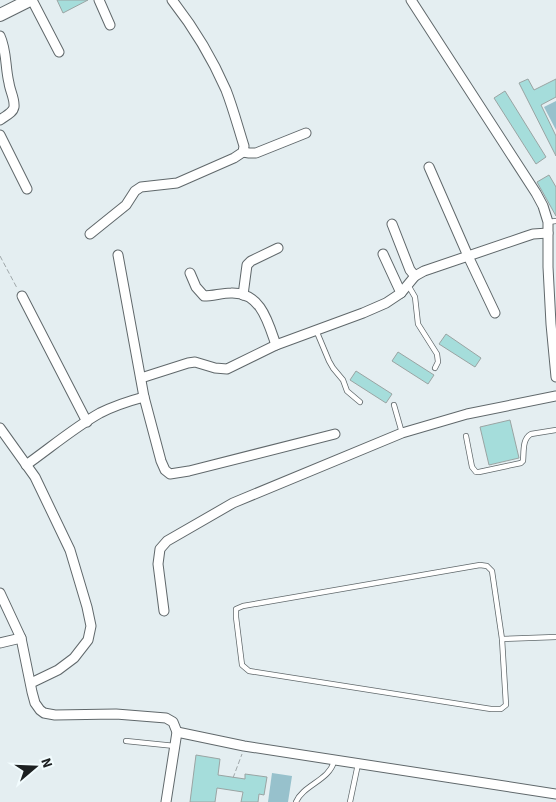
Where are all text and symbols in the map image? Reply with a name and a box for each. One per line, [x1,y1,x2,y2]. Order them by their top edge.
north arrow [10,742,60,792]
text: N [35,755,57,771]

